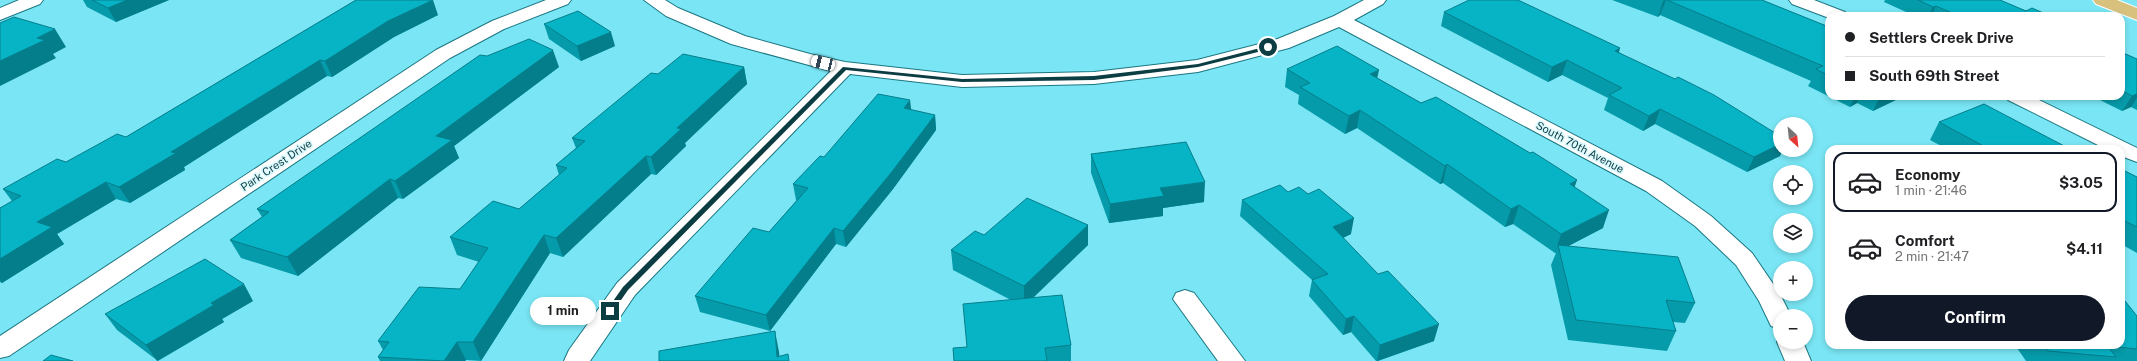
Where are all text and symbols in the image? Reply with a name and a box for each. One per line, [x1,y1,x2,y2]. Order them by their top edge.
text: Settlers Creek Drive [1869,29,2014,46]
route start [1259,38,1277,56]
car [810,54,836,72]
text: South 69th Street [1869,67,1999,84]
north arrow [1773,117,1813,157]
map controls [1773,117,1813,349]
street label: South 70th Avenue [1534,119,1626,175]
street label: Park Crest Drive [238,137,314,193]
icon: car [1847,164,1883,200]
button: locate [1773,165,1813,205]
text: Economy [1895,166,1960,183]
text: $3.05 [2059,174,2103,191]
text: 1 min · 21:46 [1895,183,1967,198]
button: layers [1773,213,1813,253]
icon: car [1847,230,1883,266]
text: Comfort [1895,232,1955,249]
text: $4.11 [2066,240,2103,257]
text: 2 min · 21:47 [1895,249,1969,264]
button: + [1773,261,1813,301]
button: Confirm [1845,295,2105,341]
callout: 1 min [530,297,596,325]
route end [601,302,619,320]
text: 1 min [547,303,579,318]
button: − [1773,309,1813,349]

